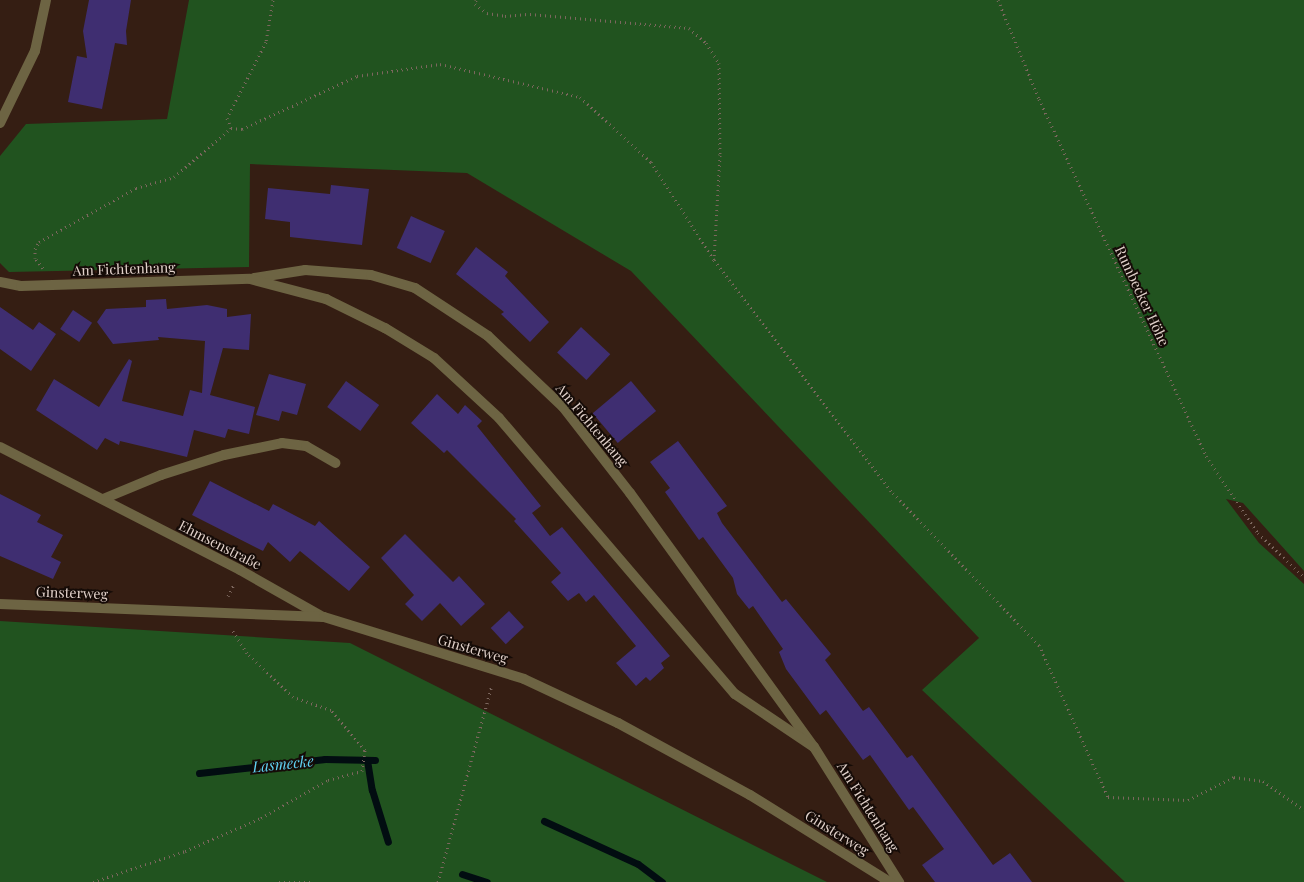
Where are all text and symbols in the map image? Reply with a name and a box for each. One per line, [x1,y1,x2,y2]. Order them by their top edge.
street label: Rumbecker Höhe [1111,243,1173,349]
street label: Am Fichtenhang [72,259,176,279]
street label: Am Fichtenhang [552,380,632,470]
street label: Ehmsenstraße [176,517,264,573]
street label: Ginsterweg [36,583,108,603]
street label: Ginsterweg [436,631,510,667]
water label: Lasmecke [251,752,315,776]
street label: Am Fichtenhang [834,759,902,855]
street label: Ginsterweg [802,807,872,859]

